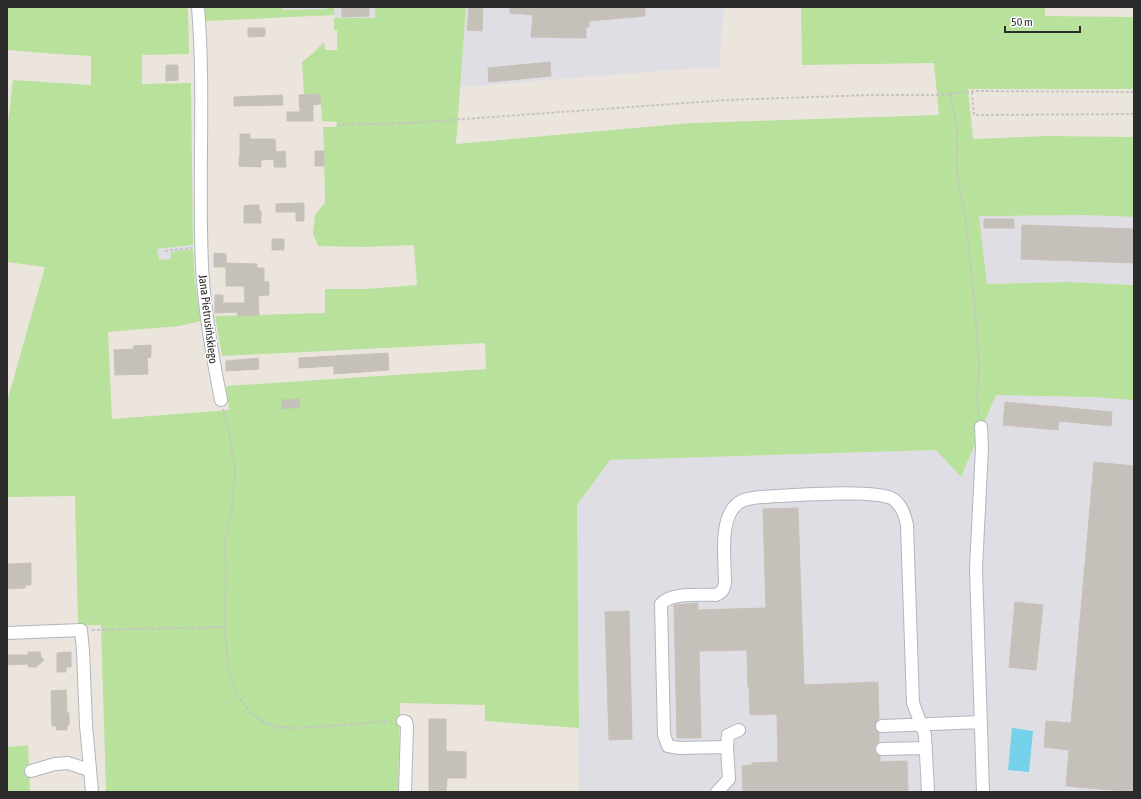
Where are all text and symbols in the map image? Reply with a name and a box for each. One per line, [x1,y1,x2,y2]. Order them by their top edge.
scale bar [1005,8,1080,34]
text: 50 m [1011,15,1033,29]
street label: Jana Pietrusińskiego [196,274,220,365]

